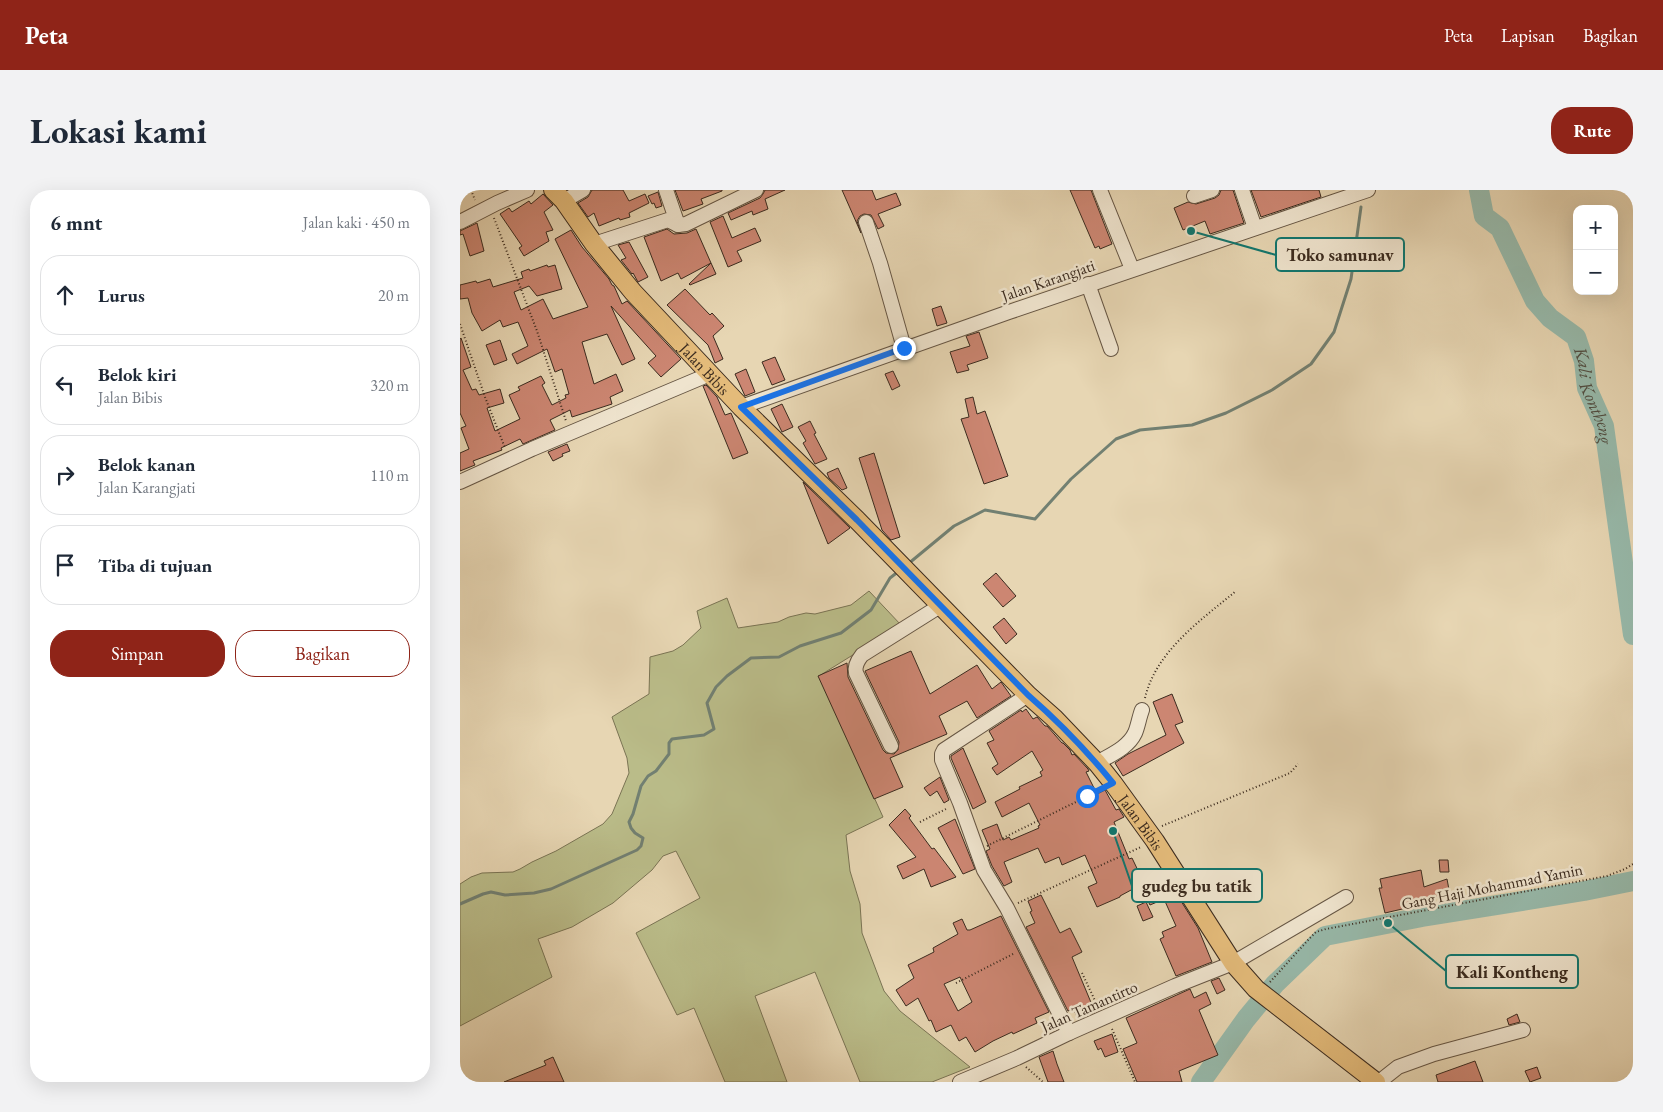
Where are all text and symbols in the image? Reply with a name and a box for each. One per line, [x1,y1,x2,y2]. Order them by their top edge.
text: Peta [25,20,68,51]
text: Peta [1444,24,1473,47]
text: Lapisan [1501,24,1555,47]
text: Bagikan [1583,24,1638,47]
button: Rute [1551,107,1633,154]
text: Lokasi kami [30,108,207,153]
map controls [1573,205,1618,295]
button: + [1573,205,1618,250]
text: 6 mnt [50,209,102,236]
text: Jalan kaki · 450 m [303,212,410,233]
callout: Toko samunav [1276,238,1404,271]
text: Toko samunav [1286,243,1394,266]
button: − [1573,250,1618,295]
street label: Jalan Karangjati [997,255,1098,307]
icon: ahead [51,281,79,309]
text: Lurus [98,283,145,308]
text: 20 m [378,285,409,306]
street label: Jalan Bibis [674,337,734,400]
route end [893,337,916,360]
water label: Kali Kontheng [1569,343,1618,446]
text: Belok kiri [98,362,177,387]
icon: left [51,371,79,399]
text: 320 m [370,375,409,396]
text: Jalan Bibis [98,387,162,408]
text: Belok kanan [98,452,196,477]
icon: right [51,461,79,489]
text: 110 m [370,465,409,486]
text: Jalan Karangjati [98,477,195,498]
icon: arrive [51,551,79,579]
text: Tiba di tujuan [98,553,212,578]
button: Simpan [50,630,225,677]
button: Bagikan [235,630,410,677]
route start [1076,785,1099,808]
street label: Jalan Bibis [1112,788,1168,854]
street label: Gang Haji Mohammad Yamin [1400,858,1585,914]
callout: gudeg bu tatik [1132,869,1262,902]
text: gudeg bu tatik [1142,874,1253,897]
callout: Kali Kontheng [1446,955,1578,988]
text: Kali Kontheng [1456,960,1569,983]
street label: Jalan Tamantirto [1036,976,1141,1038]

